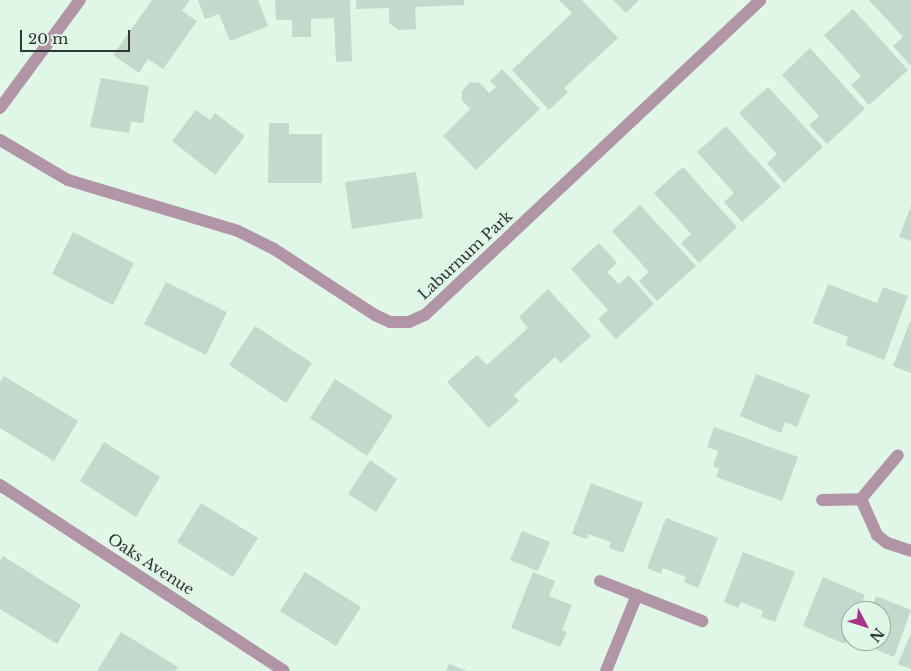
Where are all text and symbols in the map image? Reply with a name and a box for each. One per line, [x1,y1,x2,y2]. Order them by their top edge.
scale bar [22,20,132,52]
text: 20 m [28,29,68,48]
street label: Laburnum Park [414,207,516,303]
street label: Oaks Avenue [104,529,198,599]
north arrow [841,601,891,651]
text: N [866,624,888,646]

